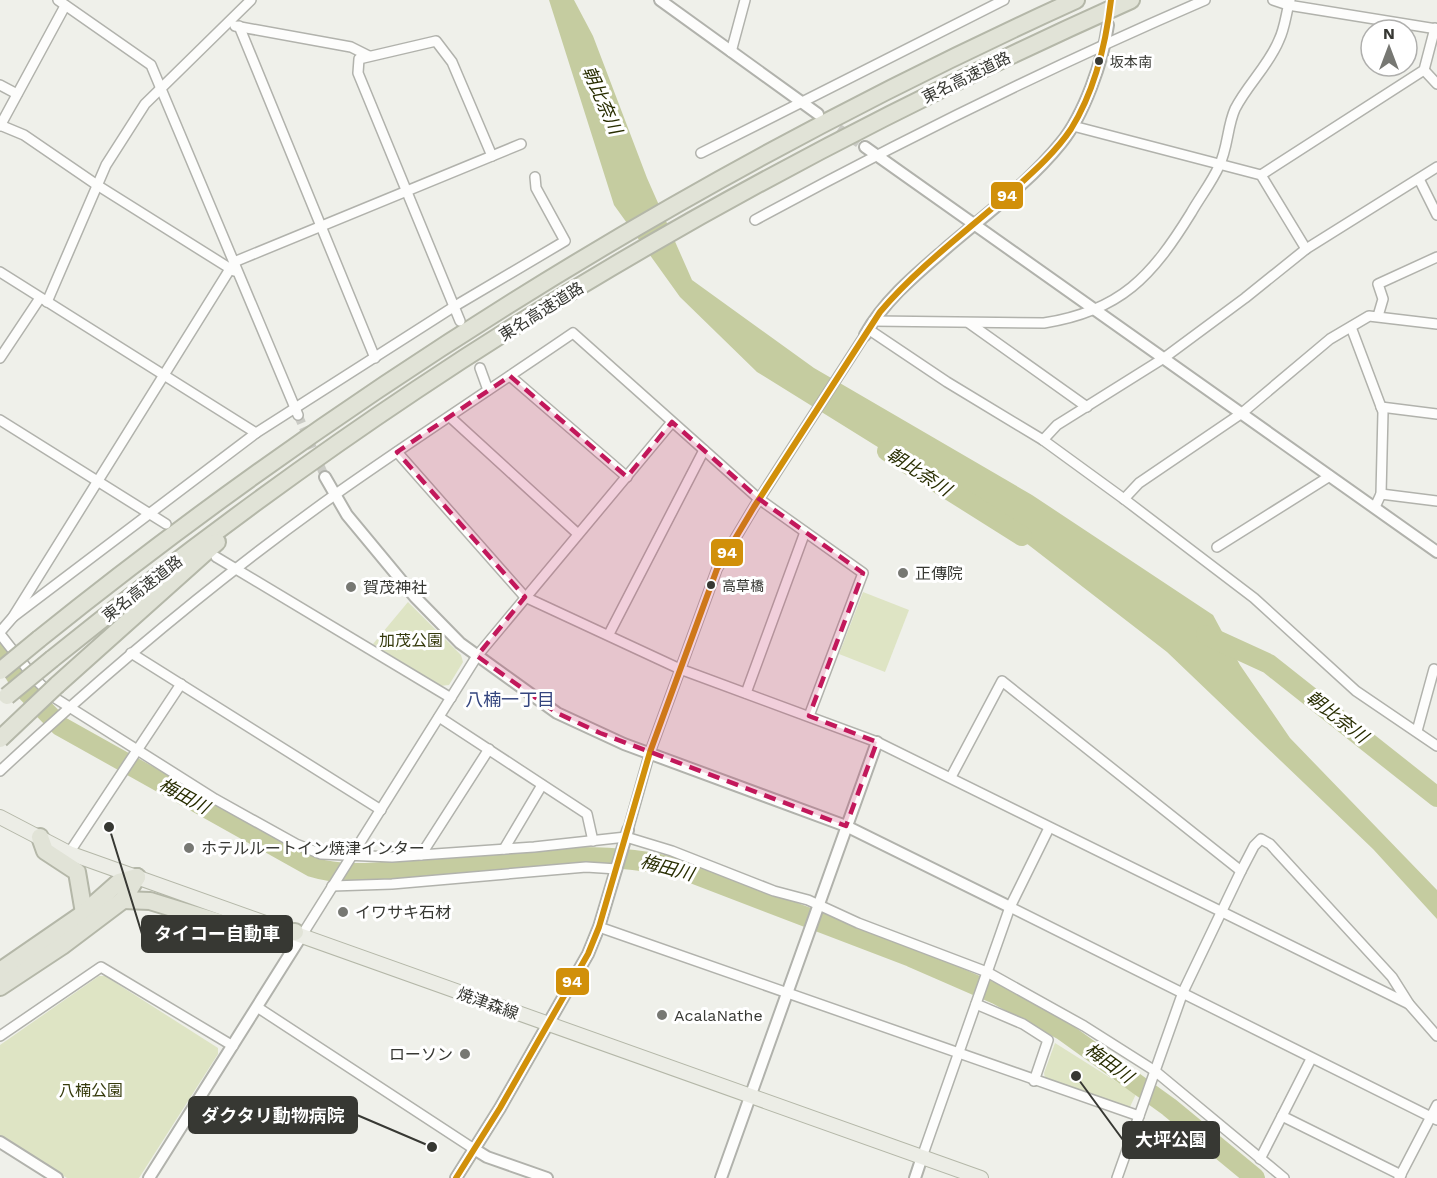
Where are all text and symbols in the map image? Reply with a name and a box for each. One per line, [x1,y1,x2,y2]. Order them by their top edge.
north arrow [1359,18,1419,78]
text: N [1383,24,1395,43]
street label: 東名高速道路 [919,48,1014,107]
place label: 坂本南 [1110,54,1152,70]
marker: 坂本南 [1093,55,1105,67]
water label: 朝比奈川 [578,63,628,139]
line badge: 94 [990,181,1024,210]
text: 94 [997,186,1017,205]
street label: 東名高速道路 [496,278,587,345]
water label: 朝比奈川 [883,443,957,501]
line badge: 94 [710,538,744,567]
text: 94 [717,543,737,562]
street label: 東名高速道路 [99,551,186,625]
place label: 正傳院 [915,564,963,583]
marker: 正傳院 [896,566,910,580]
place label: 賀茂神社 [363,578,427,597]
place label: 高草橋 [722,578,764,594]
marker: 高草橋 [705,579,717,591]
marker: 賀茂神社 [344,580,358,594]
park label: 加茂公園 [379,631,443,650]
water label: 朝比奈川 [1302,686,1374,748]
district label: 八楠一丁目 [465,689,555,710]
water label: 梅田川 [156,773,215,819]
place label: ホテルルートイン焼津インター [201,839,425,858]
marker: ホテルルートイン焼津インター [182,841,196,855]
water label: 梅田川 [638,850,698,885]
place label: イワサキ石材 [355,903,451,922]
marker: イワサキ石材 [336,905,350,919]
callout: タイコー自動車 [142,916,292,952]
text: タイコー自動車 [154,923,280,944]
line badge: 94 [555,967,590,996]
text: 94 [562,972,582,991]
street label: 焼津森線 [455,984,521,1023]
place label: AcalaNathe [674,1006,763,1025]
marker: AcalaNathe [655,1008,669,1022]
water label: 梅田川 [1081,1038,1139,1088]
place label: ローソン [389,1045,453,1064]
marker: ローソン [458,1047,472,1061]
park label: 八楠公園 [59,1081,123,1100]
callout: ダクタリ動物病院 [189,1097,357,1133]
text: ダクタリ動物病院 [201,1105,345,1126]
callout: 大坪公園 [1123,1122,1219,1158]
text: 大坪公園 [1135,1129,1207,1150]

